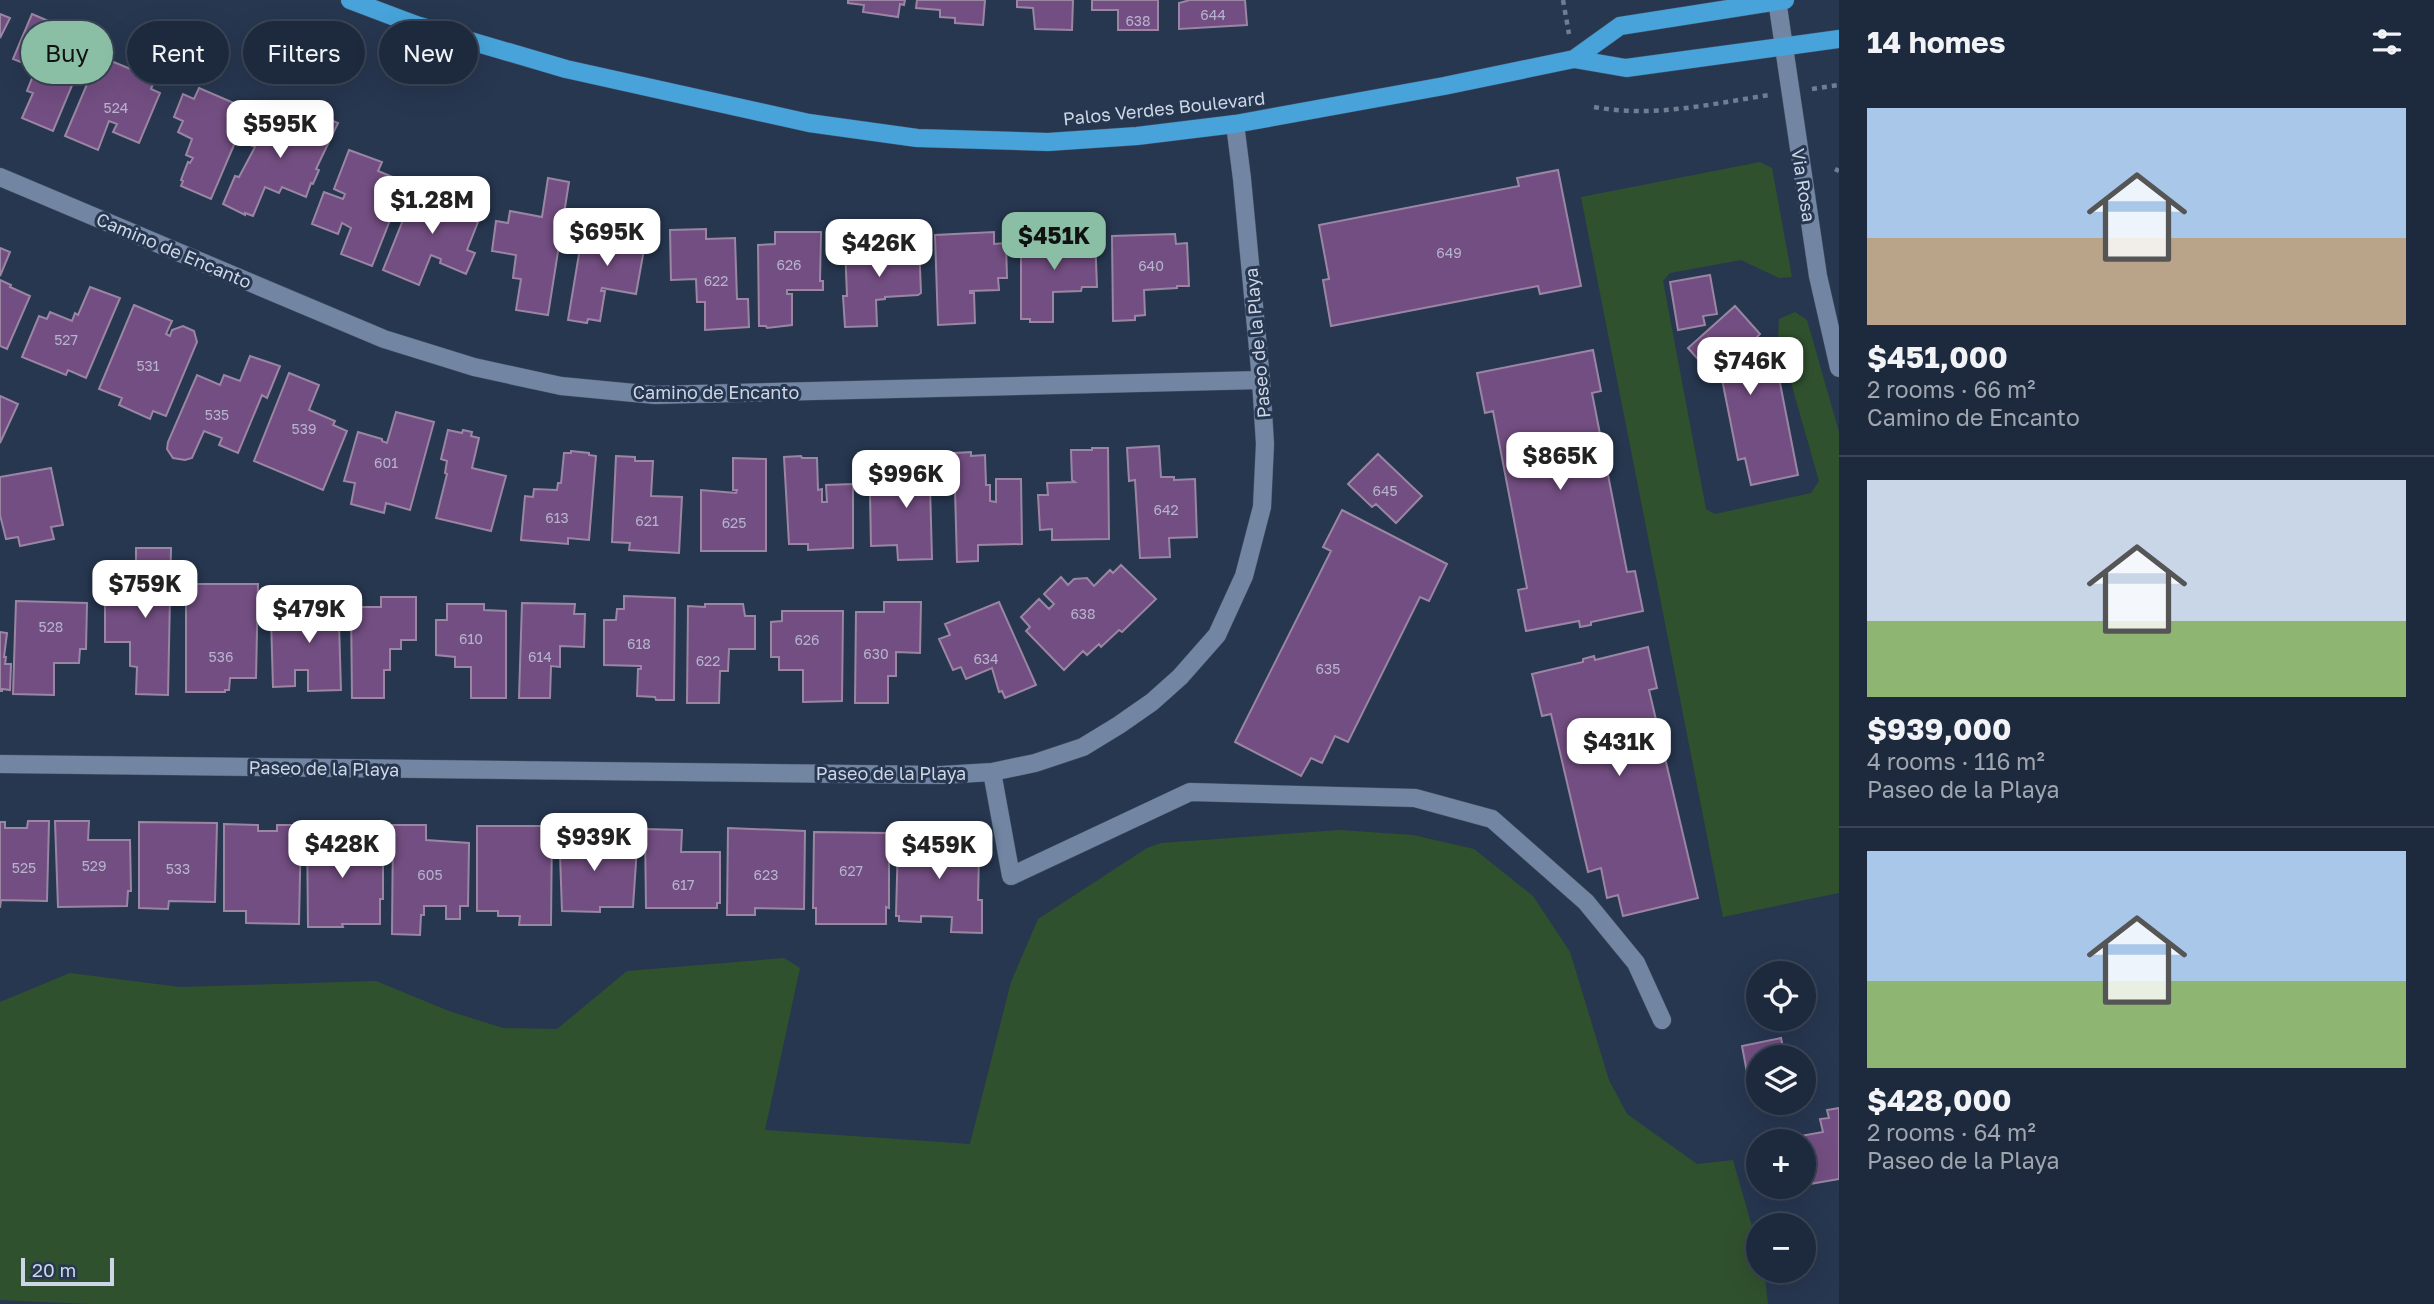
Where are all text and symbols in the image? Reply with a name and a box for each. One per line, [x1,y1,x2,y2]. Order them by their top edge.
house number: 644 [1200,6,1226,23]
house number: 638 [1125,12,1151,29]
chip: Buy [21,21,113,84]
chip: Rent [127,21,229,84]
chip: Filters [243,21,365,84]
chip: New [379,21,478,84]
icon: filters [2368,23,2406,61]
text: 14 homes [1867,24,2006,60]
street label: Palos Verdes Boulevard [1062,86,1266,130]
house number: 524 [104,99,128,116]
pin: $595K [231,100,329,160]
text: $595K [243,109,317,137]
street label: Via Rosa [1787,147,1821,223]
icon: home [2074,154,2200,280]
pin: $1.28M [375,176,489,236]
text: $1.28M [390,185,474,213]
street label: Camino de Encanto [93,207,255,293]
pin: $695K [558,208,656,268]
pin: $451K [1005,212,1103,272]
text: $695K [569,217,645,245]
pin: $426K [830,219,928,279]
text: $451K [1018,221,1090,249]
text: $426K [841,228,917,256]
house number: 649 [1436,244,1462,261]
house number: 626 [776,256,802,273]
house number: 640 [1138,257,1164,274]
street label: Paseo de la Playa [1239,267,1275,419]
house number: 622 [704,272,728,289]
house number: 527 [54,331,78,348]
pin: $746K [1701,338,1799,397]
text: $451,000 [1867,339,2008,375]
text: $746K [1713,346,1787,374]
house number: 531 [136,357,160,374]
text: 2 rooms · 66 m² [1867,375,2036,403]
street label: Camino de Encanto [633,381,799,403]
text: Camino de Encanto [1867,403,2080,431]
house number: 535 [205,406,229,423]
house number: 539 [292,420,316,437]
pin: $865K [1511,433,1609,492]
text: $865K [1522,441,1598,469]
pin: $996K [857,450,955,510]
house number: 601 [374,454,398,471]
text: $996K [868,459,944,487]
house number: 645 [1372,482,1398,499]
house number: 642 [1153,501,1179,518]
house number: 613 [545,509,569,526]
house number: 621 [635,512,659,529]
house number: 625 [722,514,746,531]
icon: home [2074,526,2200,652]
pin: $759K [96,560,194,620]
text: $759K [108,569,182,597]
pin: $479K [260,586,358,645]
text: $479K [272,594,346,622]
house number: 638 [1070,605,1096,622]
house number: 528 [39,618,63,635]
house number: 610 [459,630,483,647]
house number: 626 [794,631,820,648]
house number: 618 [627,635,651,652]
house number: 630 [863,645,889,662]
house number: 536 [209,648,233,665]
house number: 614 [528,648,552,665]
house number: 634 [973,650,999,667]
house number: 622 [696,652,720,669]
house number: 635 [1316,660,1340,677]
text: $939,000 [1867,711,2012,747]
pin: $431K [1570,718,1668,778]
text: $431K [1583,727,1655,755]
text: 4 rooms · 116 m² [1867,747,2045,775]
street label: Paseo de la Playa [249,756,399,780]
street label: Paseo de la Playa [816,762,966,784]
text: Paseo de la Playa [1867,775,2059,803]
pin: $939K [545,814,643,873]
pin: $428K [293,820,391,880]
text: $939K [556,822,632,850]
pin: $459K [890,822,988,881]
text: $428K [304,829,380,857]
text: $459K [901,830,977,858]
house number: 529 [82,857,106,874]
house number: 525 [12,859,36,876]
house number: 533 [166,860,190,877]
house number: 627 [839,862,863,879]
house number: 605 [417,866,443,883]
house number: 623 [754,866,778,883]
house number: 617 [672,876,694,893]
icon: home [2074,897,2200,1023]
map controls [1746,961,1816,1283]
button: locate [1746,961,1816,1031]
button: layers [1746,1045,1816,1115]
text: $428,000 [1867,1082,2011,1118]
text: 2 rooms · 64 m² [1867,1118,2036,1146]
button: + [1746,1129,1816,1199]
text: Paseo de la Playa [1867,1146,2059,1174]
button: − [1746,1213,1816,1283]
scale bar [21,1255,114,1287]
text: 20 m [32,1258,76,1281]

